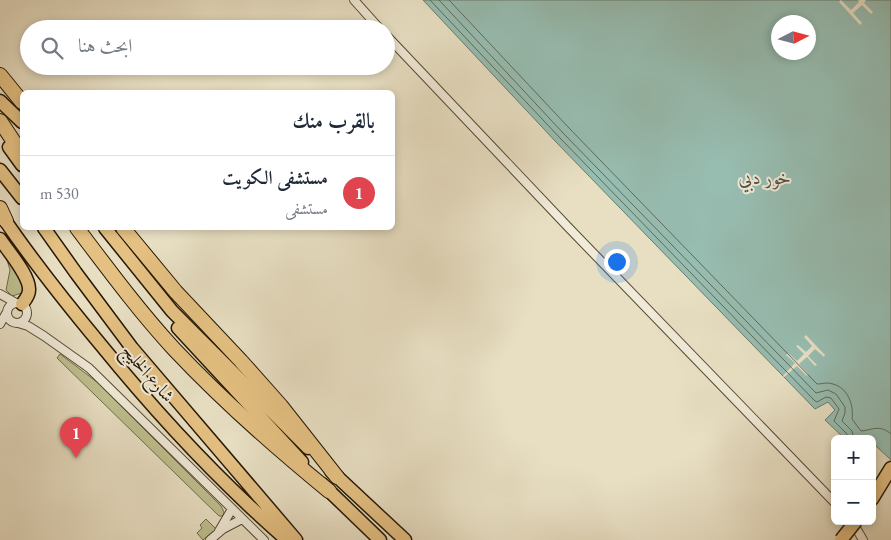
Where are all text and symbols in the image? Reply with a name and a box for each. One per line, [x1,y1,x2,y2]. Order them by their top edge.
north arrow [771,15,816,60]
search box [20,20,395,75]
text: ابحث هنا [78,33,132,58]
icon: search [38,34,66,62]
text: بالقرب منك [292,107,375,134]
text: مستشفى الكويت [222,165,328,190]
water label: خور دبي [739,165,791,193]
text: 530 m [40,183,79,204]
text: 1 [355,183,363,204]
text: مستشفى [285,198,328,219]
your location [604,249,630,275]
street label: شارع الخليج [113,339,180,410]
pin: 1 [60,417,92,458]
map controls [831,435,876,525]
button: + [831,435,876,480]
button: − [831,480,876,525]

